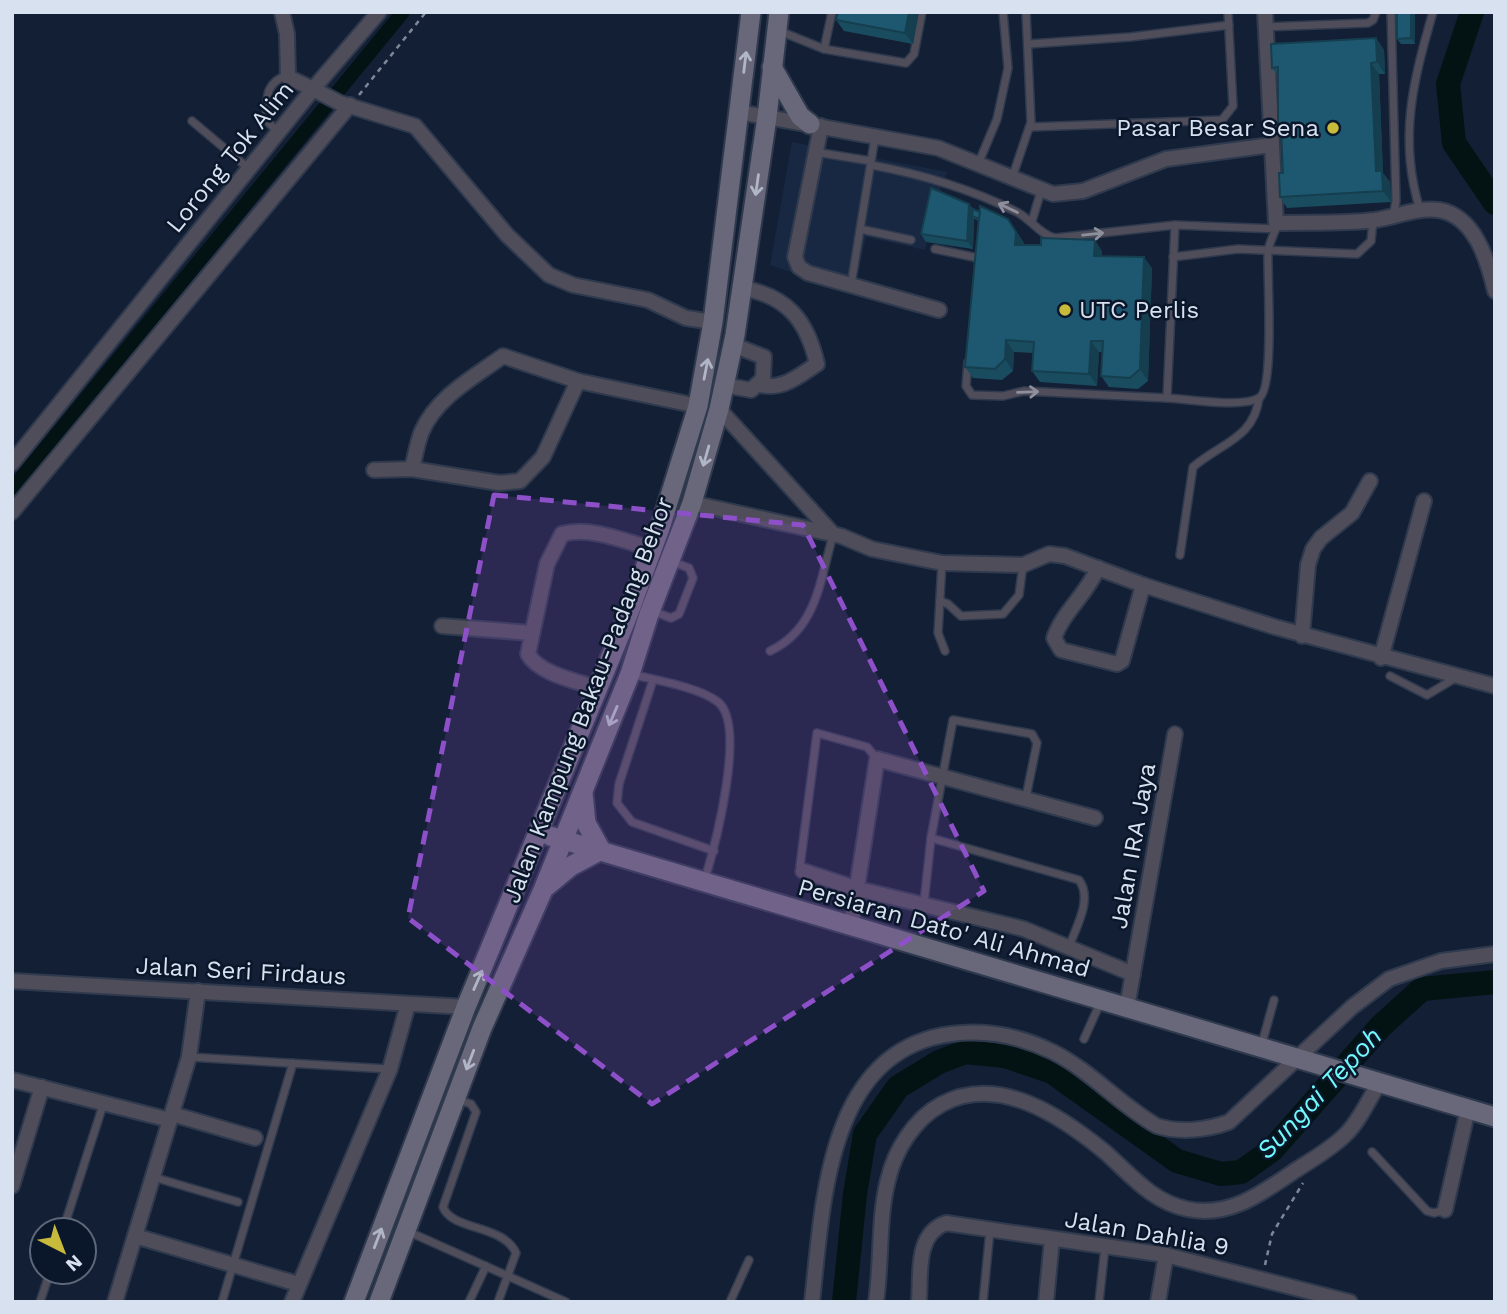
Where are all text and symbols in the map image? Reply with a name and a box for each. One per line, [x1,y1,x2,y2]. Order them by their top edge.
one-way arrow [738,52,751,74]
street label: Lorong Tok Alim [160,76,300,238]
place label: Pasar Besar Sena [1116,114,1319,142]
marker: Pasar Besar Sena [1325,120,1341,136]
one-way arrow [750,173,763,195]
one-way arrow [998,201,1020,214]
one-way arrow [1081,227,1104,240]
place label: UTC Perlis [1079,296,1199,324]
marker: UTC Perlis [1057,302,1073,318]
one-way arrow [700,358,713,381]
one-way arrow [1016,386,1039,399]
one-way arrow [698,445,711,467]
street label: Jalan Kampung Bakau-Padang Behor [497,493,679,907]
one-way arrow [605,705,618,726]
street label: Jalan IRA Jaya [1105,761,1161,931]
street label: Persiaran Dato' Ali Ahmad [795,873,1093,983]
street label: Jalan Seri Firdaus [135,952,347,990]
one-way arrow [472,970,485,991]
water label: Sungai Tepoh [1250,1021,1388,1165]
one-way arrow [463,1049,475,1070]
street label: Jalan Dahlia 9 [1063,1205,1231,1261]
north arrow [28,1216,98,1286]
one-way arrow [373,1228,386,1249]
text: N [61,1250,87,1277]

